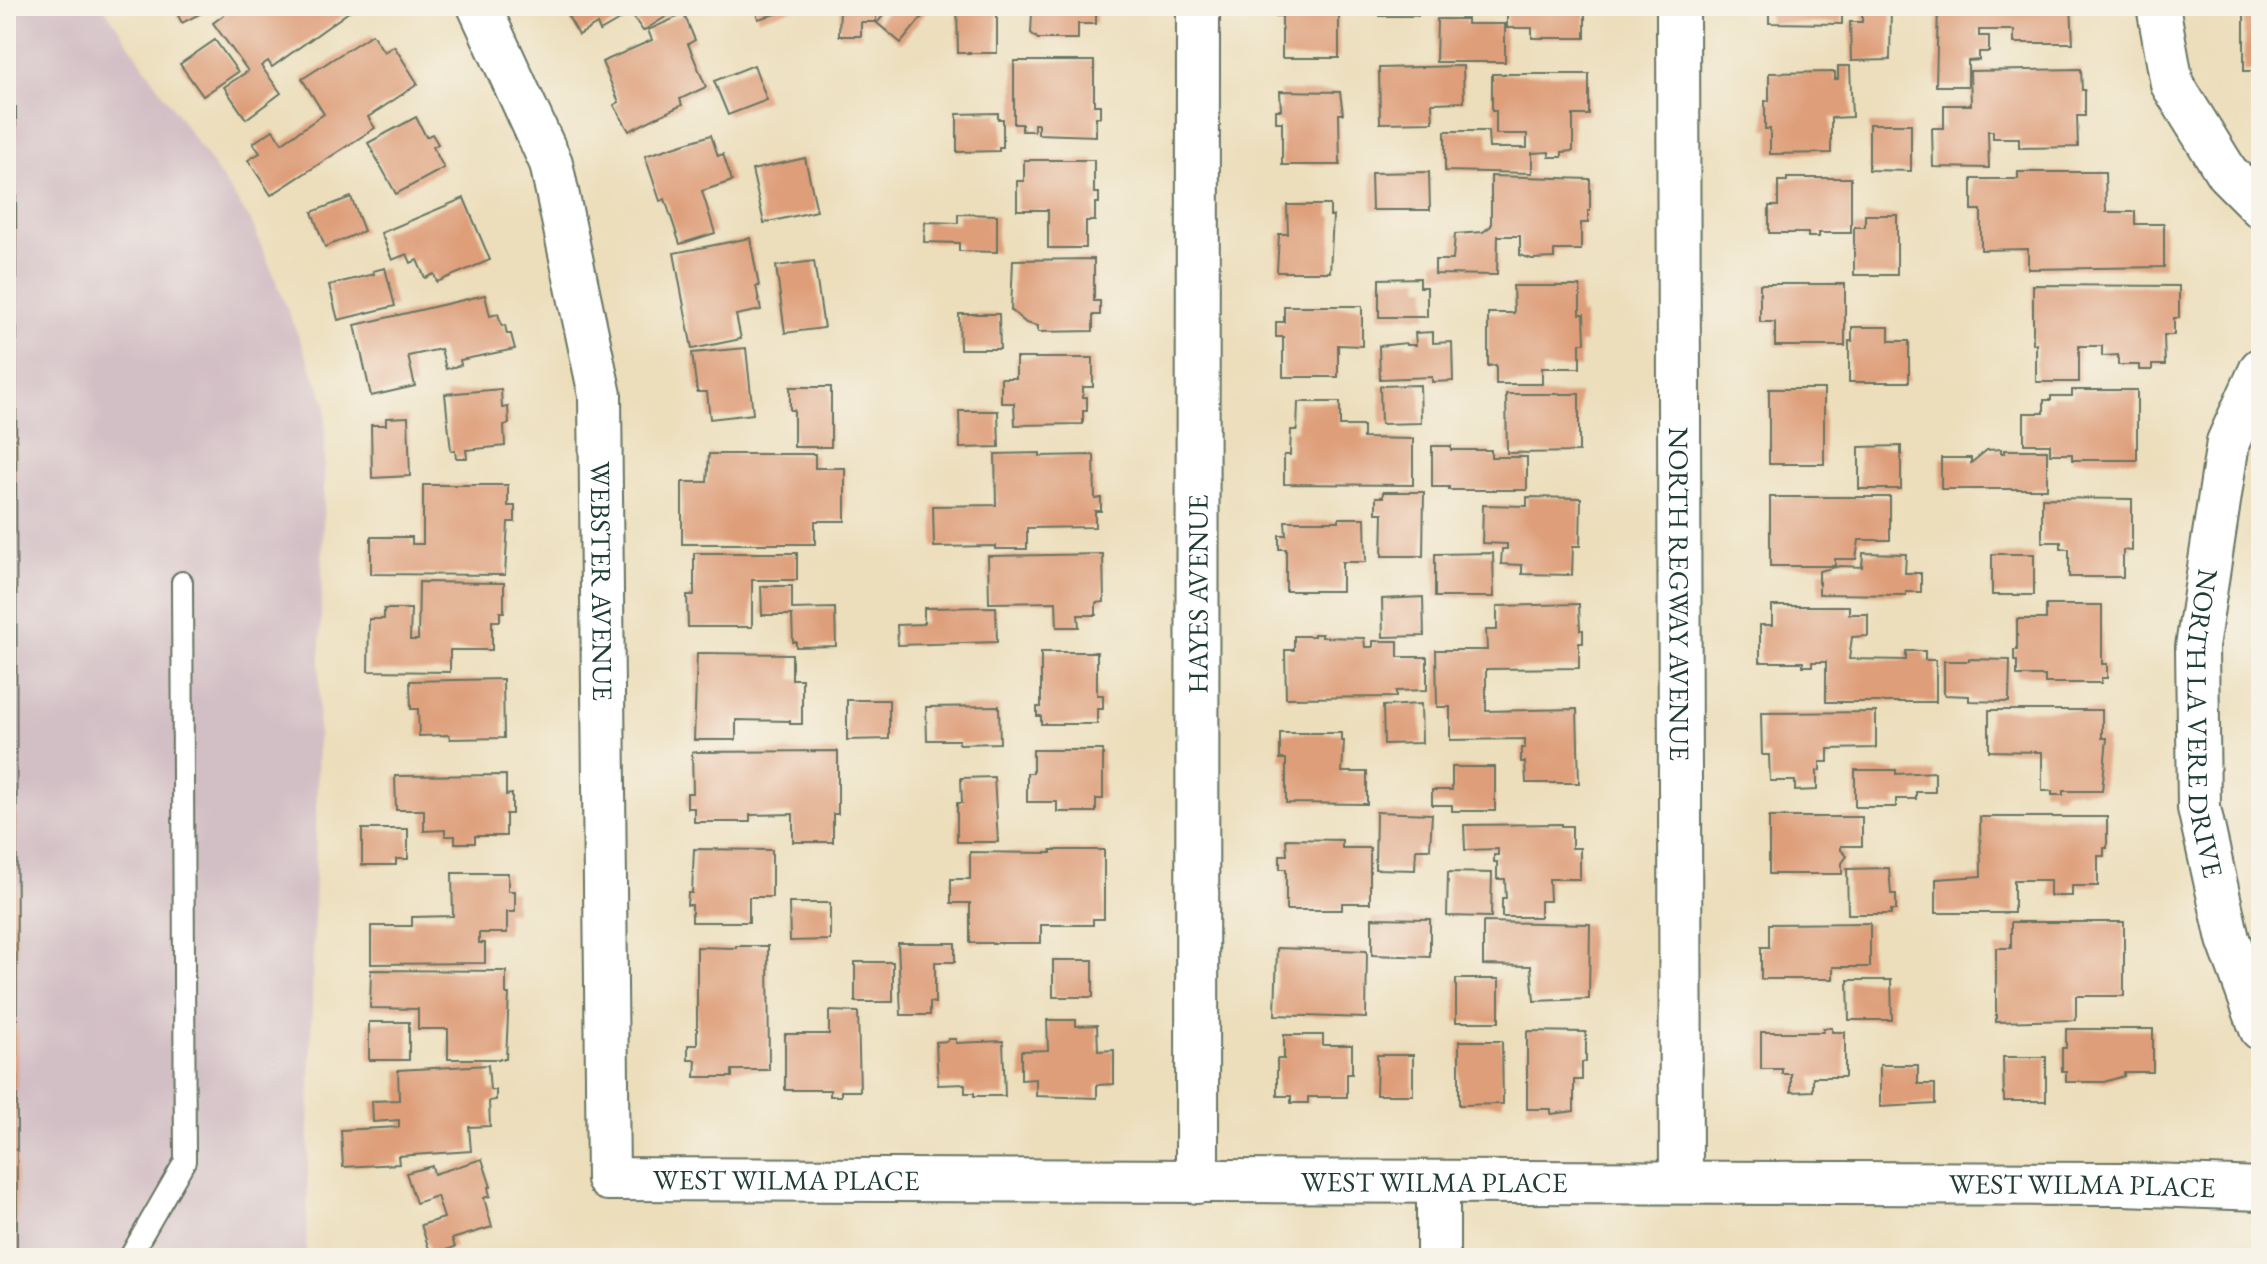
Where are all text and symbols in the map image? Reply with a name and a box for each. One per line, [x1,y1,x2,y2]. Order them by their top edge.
street label: NORTH REGWAY AVENUE [1661,427,1698,761]
street label: WEBSTER AVENUE [583,461,621,701]
street label: HAYES AVENUE [1179,494,1216,694]
street label: NORTH LA VERE DRIVE [2179,567,2232,881]
street label: WEST WILMA PLACE [653,1161,920,1198]
street label: WEST WILMA PLACE [1301,1163,1568,1200]
street label: WEST WILMA PLACE [1949,1165,2216,1205]

